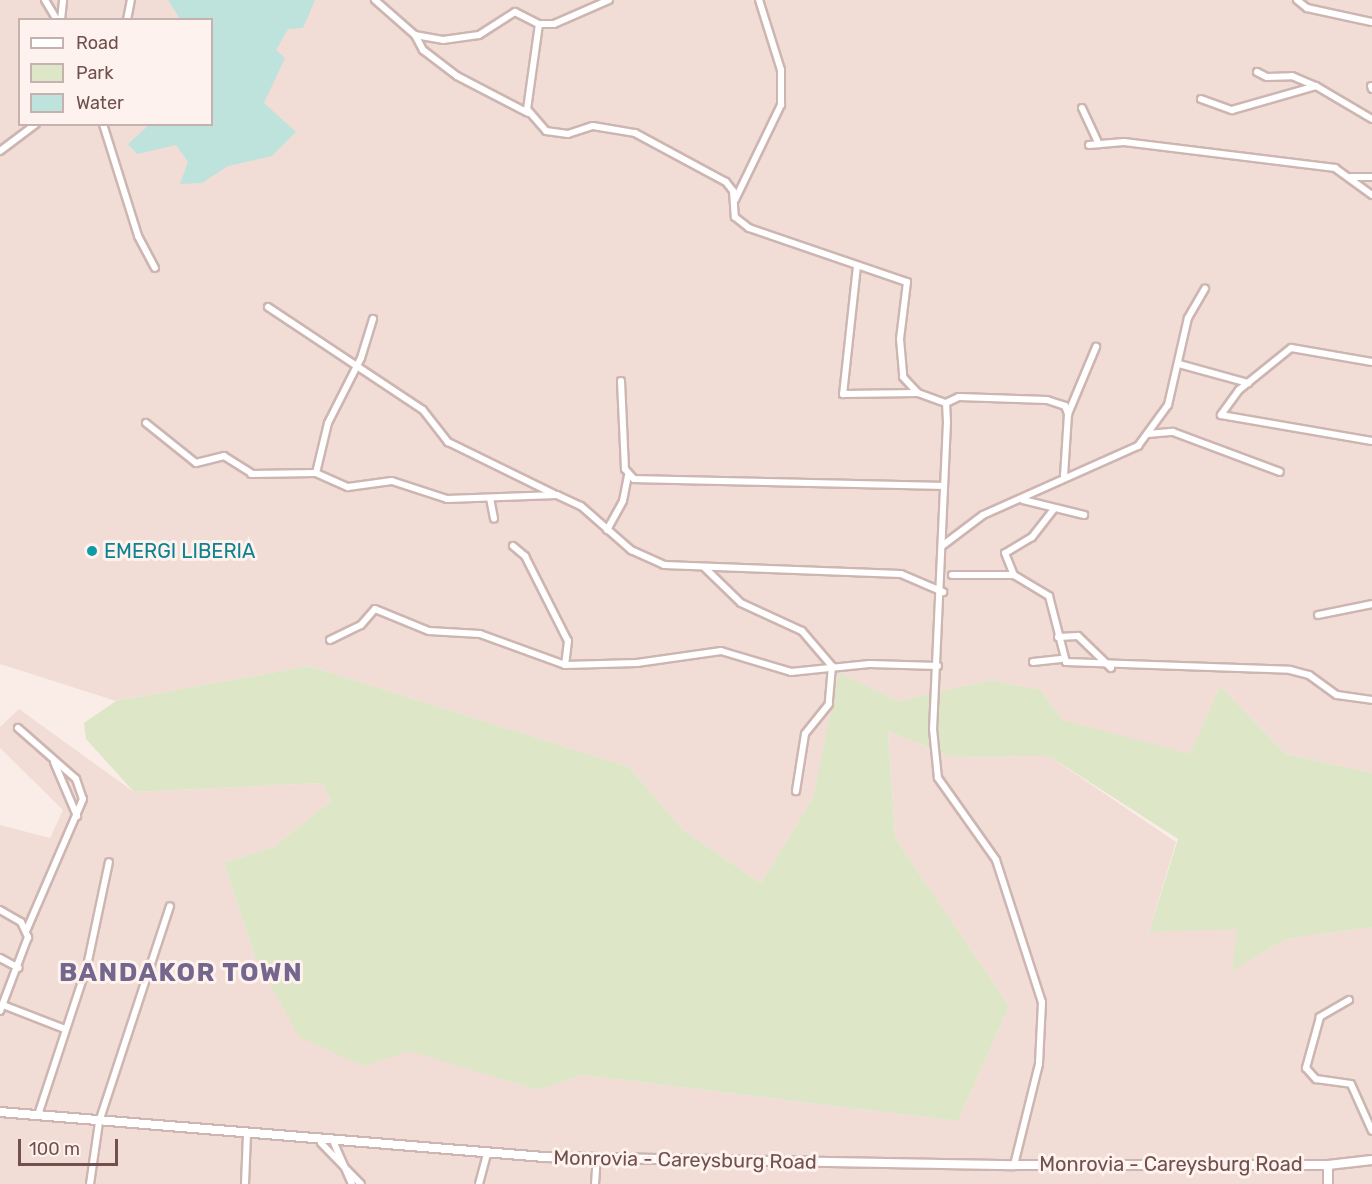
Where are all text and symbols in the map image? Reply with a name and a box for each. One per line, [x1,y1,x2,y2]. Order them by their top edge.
legend [18,18,213,126]
text: Road [76,32,119,54]
text: Park [76,62,113,84]
text: Water [76,92,124,114]
place label: EMERGI LIBERIA [104,539,255,563]
marker: EMERGI LIBERIA [85,544,99,558]
district label: BANDAKOR TOWN [59,957,303,989]
scale bar [21,1127,122,1165]
text: 100 m [29,1138,80,1160]
street label: Monrovia - Careysburg Road [553,1146,817,1174]
street label: Monrovia - Careysburg Road [1039,1152,1303,1176]

